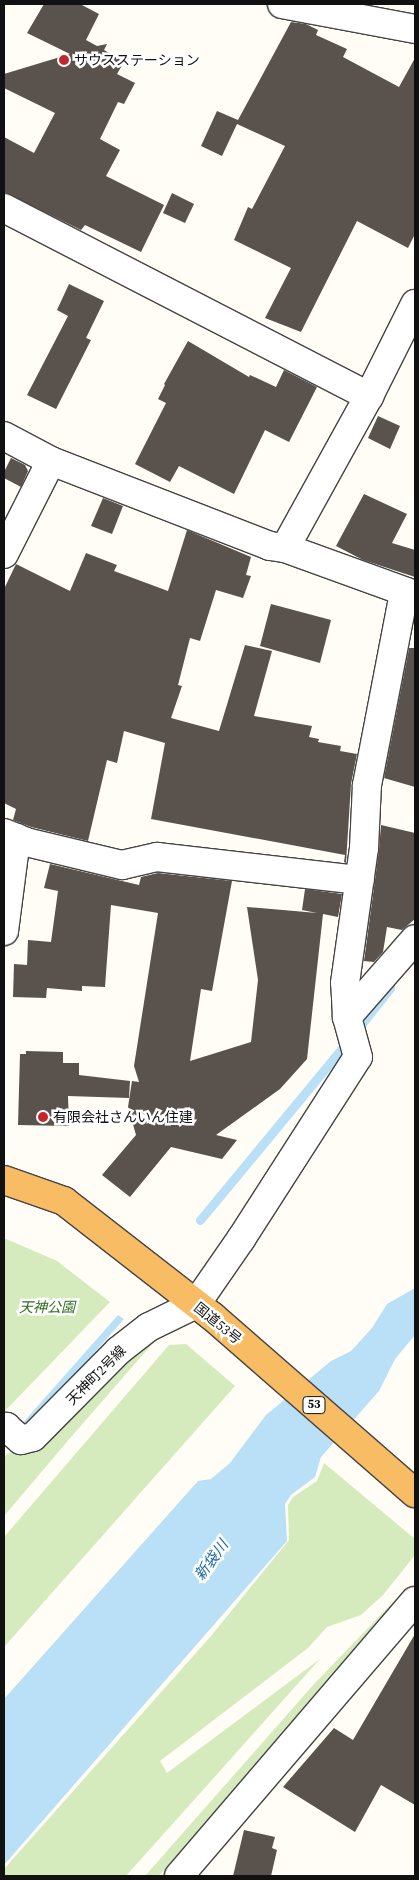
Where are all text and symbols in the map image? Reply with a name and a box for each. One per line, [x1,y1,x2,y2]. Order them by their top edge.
place label: サウスステーション [74,52,200,68]
marker: サウスステーション [58,54,70,66]
place label: 有限会社さんいん住建 [53,1109,193,1125]
marker: 有限会社さんいん住建 [37,1111,49,1123]
park label: 天神公園 [19,1299,75,1315]
street label: 国道53号 [191,1299,245,1347]
street label: 天神町2号線 [63,1342,129,1408]
road number: 53 [302,1396,326,1414]
water label: 新袋川 [190,1537,232,1583]

